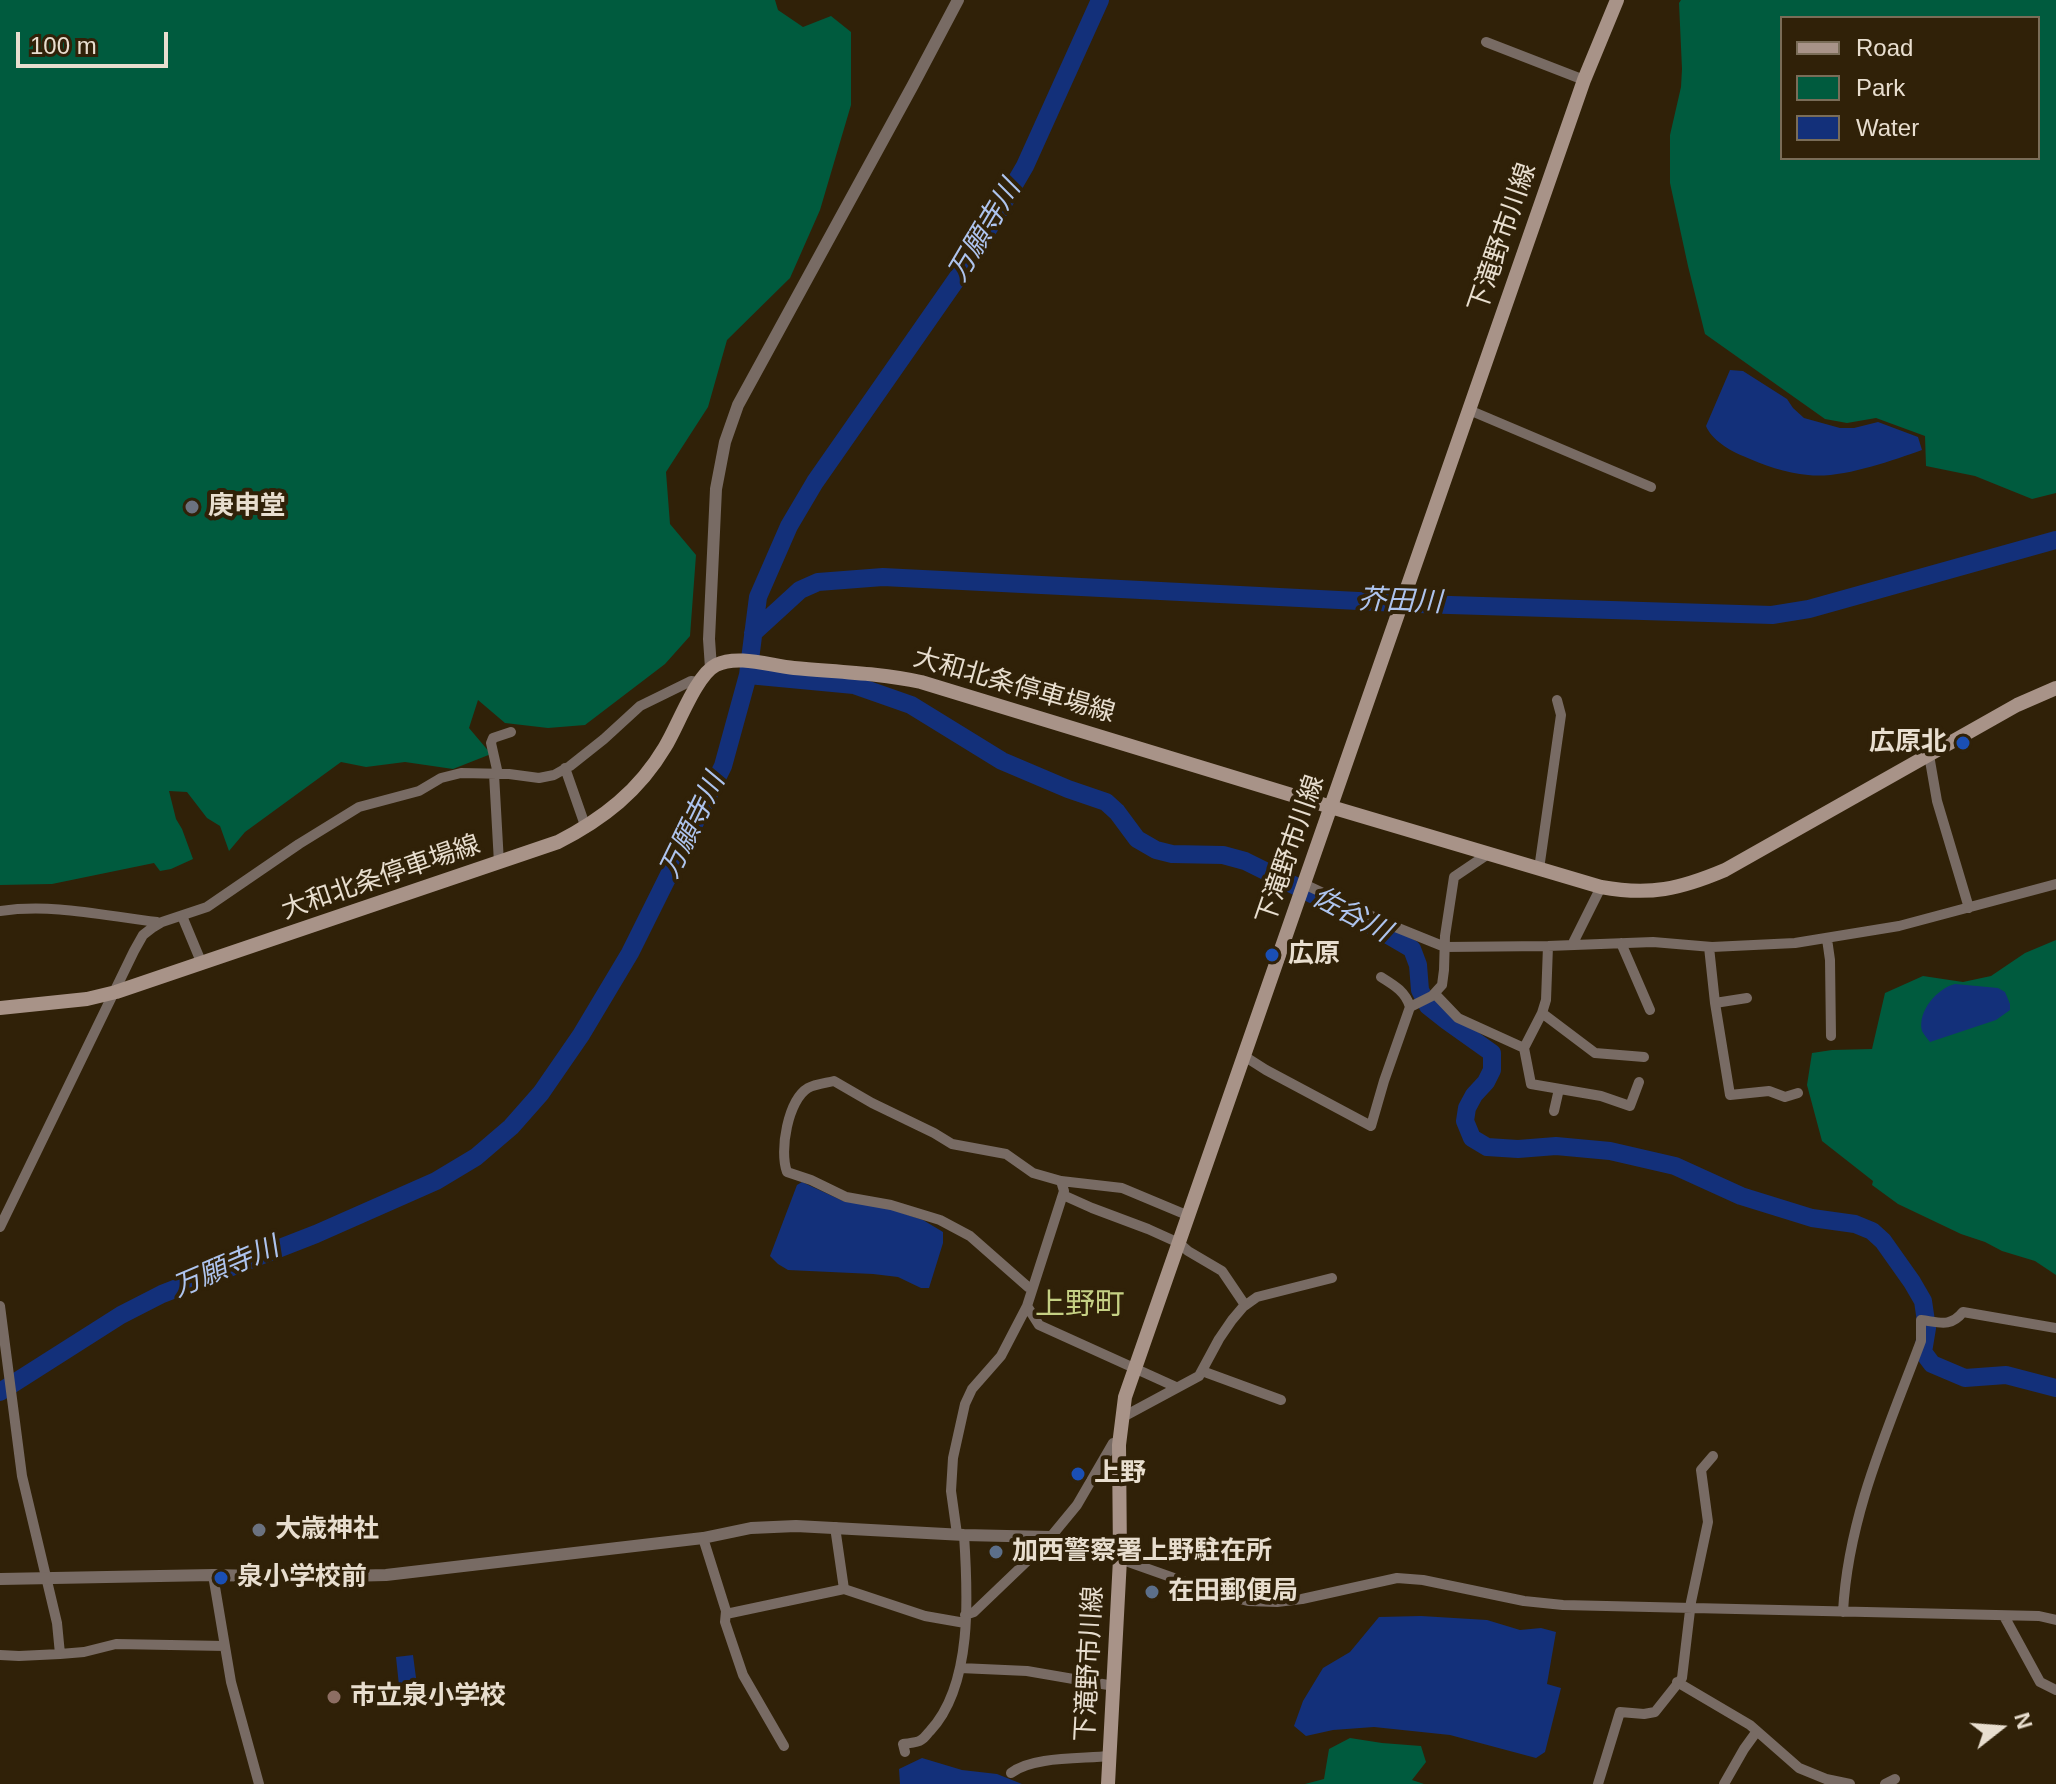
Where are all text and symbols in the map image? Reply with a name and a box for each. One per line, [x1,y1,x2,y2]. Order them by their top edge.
scale bar [20,16,172,66]
legend [1780,16,2040,160]
text: 100 m [30,32,97,59]
text: Road [1856,34,1913,61]
text: Park [1856,74,1905,101]
text: Water [1856,114,1919,141]
street label: 下滝野市川線 [1463,159,1543,317]
water label: 万願寺川 [942,174,1028,288]
place label: 庚申堂 [208,491,286,523]
marker: 庚申堂 [183,498,201,516]
water label: 芥田川 [1357,584,1443,620]
street label: 大和北条停車場線 [910,642,1118,730]
place label: 広原北 [1869,727,1947,759]
marker: 広原北 [1954,734,1972,752]
water label: 万願寺川 [653,768,733,884]
street label: 下滝野市川線 [1251,771,1331,929]
street label: 大和北条停車場線 [278,829,484,927]
water label: 佐谷川 [1306,880,1396,950]
place label: 広原 [1288,939,1340,971]
marker: 広原 [1263,946,1281,964]
water label: 万願寺川 [168,1231,284,1305]
district label: 上野町 [1035,1288,1125,1324]
place label: 上野 [1094,1458,1146,1490]
marker: 上野 [1069,1465,1087,1483]
place label: 大歳神社 [275,1514,379,1546]
marker: 大歳神社 [250,1521,268,1539]
place label: 加西警察署上野駐在所 [1012,1536,1272,1568]
marker: 加西警察署上野駐在所 [987,1543,1005,1561]
place label: 泉小学校前 [237,1562,367,1594]
marker: 泉小学校前 [212,1569,230,1587]
place label: 在田郵便局 [1168,1576,1298,1608]
marker: 在田郵便局 [1143,1583,1161,1601]
street label: 下滝野市川線 [1070,1585,1110,1743]
place label: 市立泉小学校 [350,1681,506,1713]
marker: 市立泉小学校 [325,1688,343,1706]
north arrow [1960,1688,2040,1768]
text: N [2009,1710,2038,1732]

